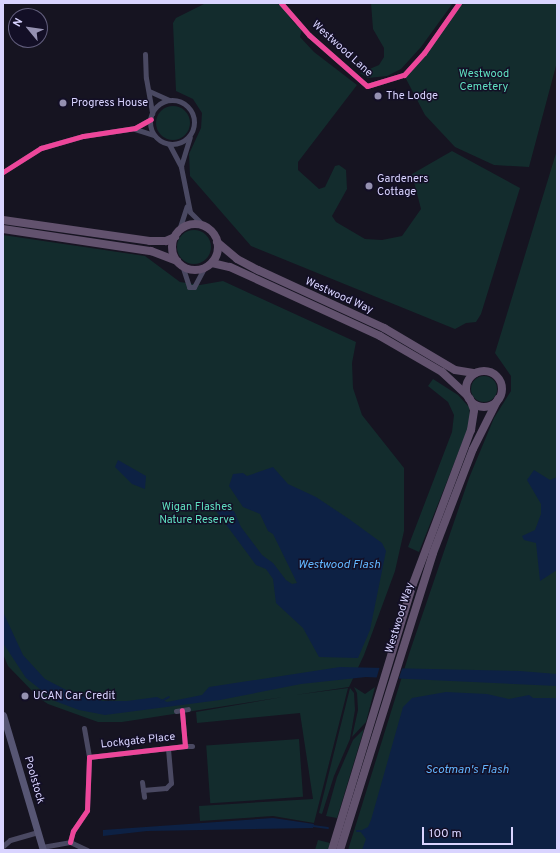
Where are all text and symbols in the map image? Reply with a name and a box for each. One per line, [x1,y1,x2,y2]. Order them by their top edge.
north arrow [8,8,48,48]
text: N [10,16,26,30]
street label: Westwood Lane [309,18,375,80]
park label: Westwood Cemetery [459,68,509,94]
place label: The Lodge [386,89,438,103]
marker: The Lodge [373,91,383,101]
place label: Progress House [71,96,148,110]
marker: Progress House [58,98,68,108]
place label: Gardeners Cottage [377,173,428,199]
marker: Gardeners Cottage [364,181,374,191]
street label: Westwood Way [303,275,375,317]
park label: Wigan Flashes Nature Reserve [159,501,235,527]
water label: Westwood Flash [298,559,380,573]
street label: Westwood Way [383,581,417,655]
place label: UCAN Car Credit [33,689,115,703]
marker: UCAN Car Credit [20,691,30,701]
street label: Lockgate Place [100,731,176,751]
street label: Poolstock [21,755,47,805]
water label: Scotman's Flash [425,764,509,778]
scale bar [424,819,515,845]
text: 100 m [429,826,462,842]

